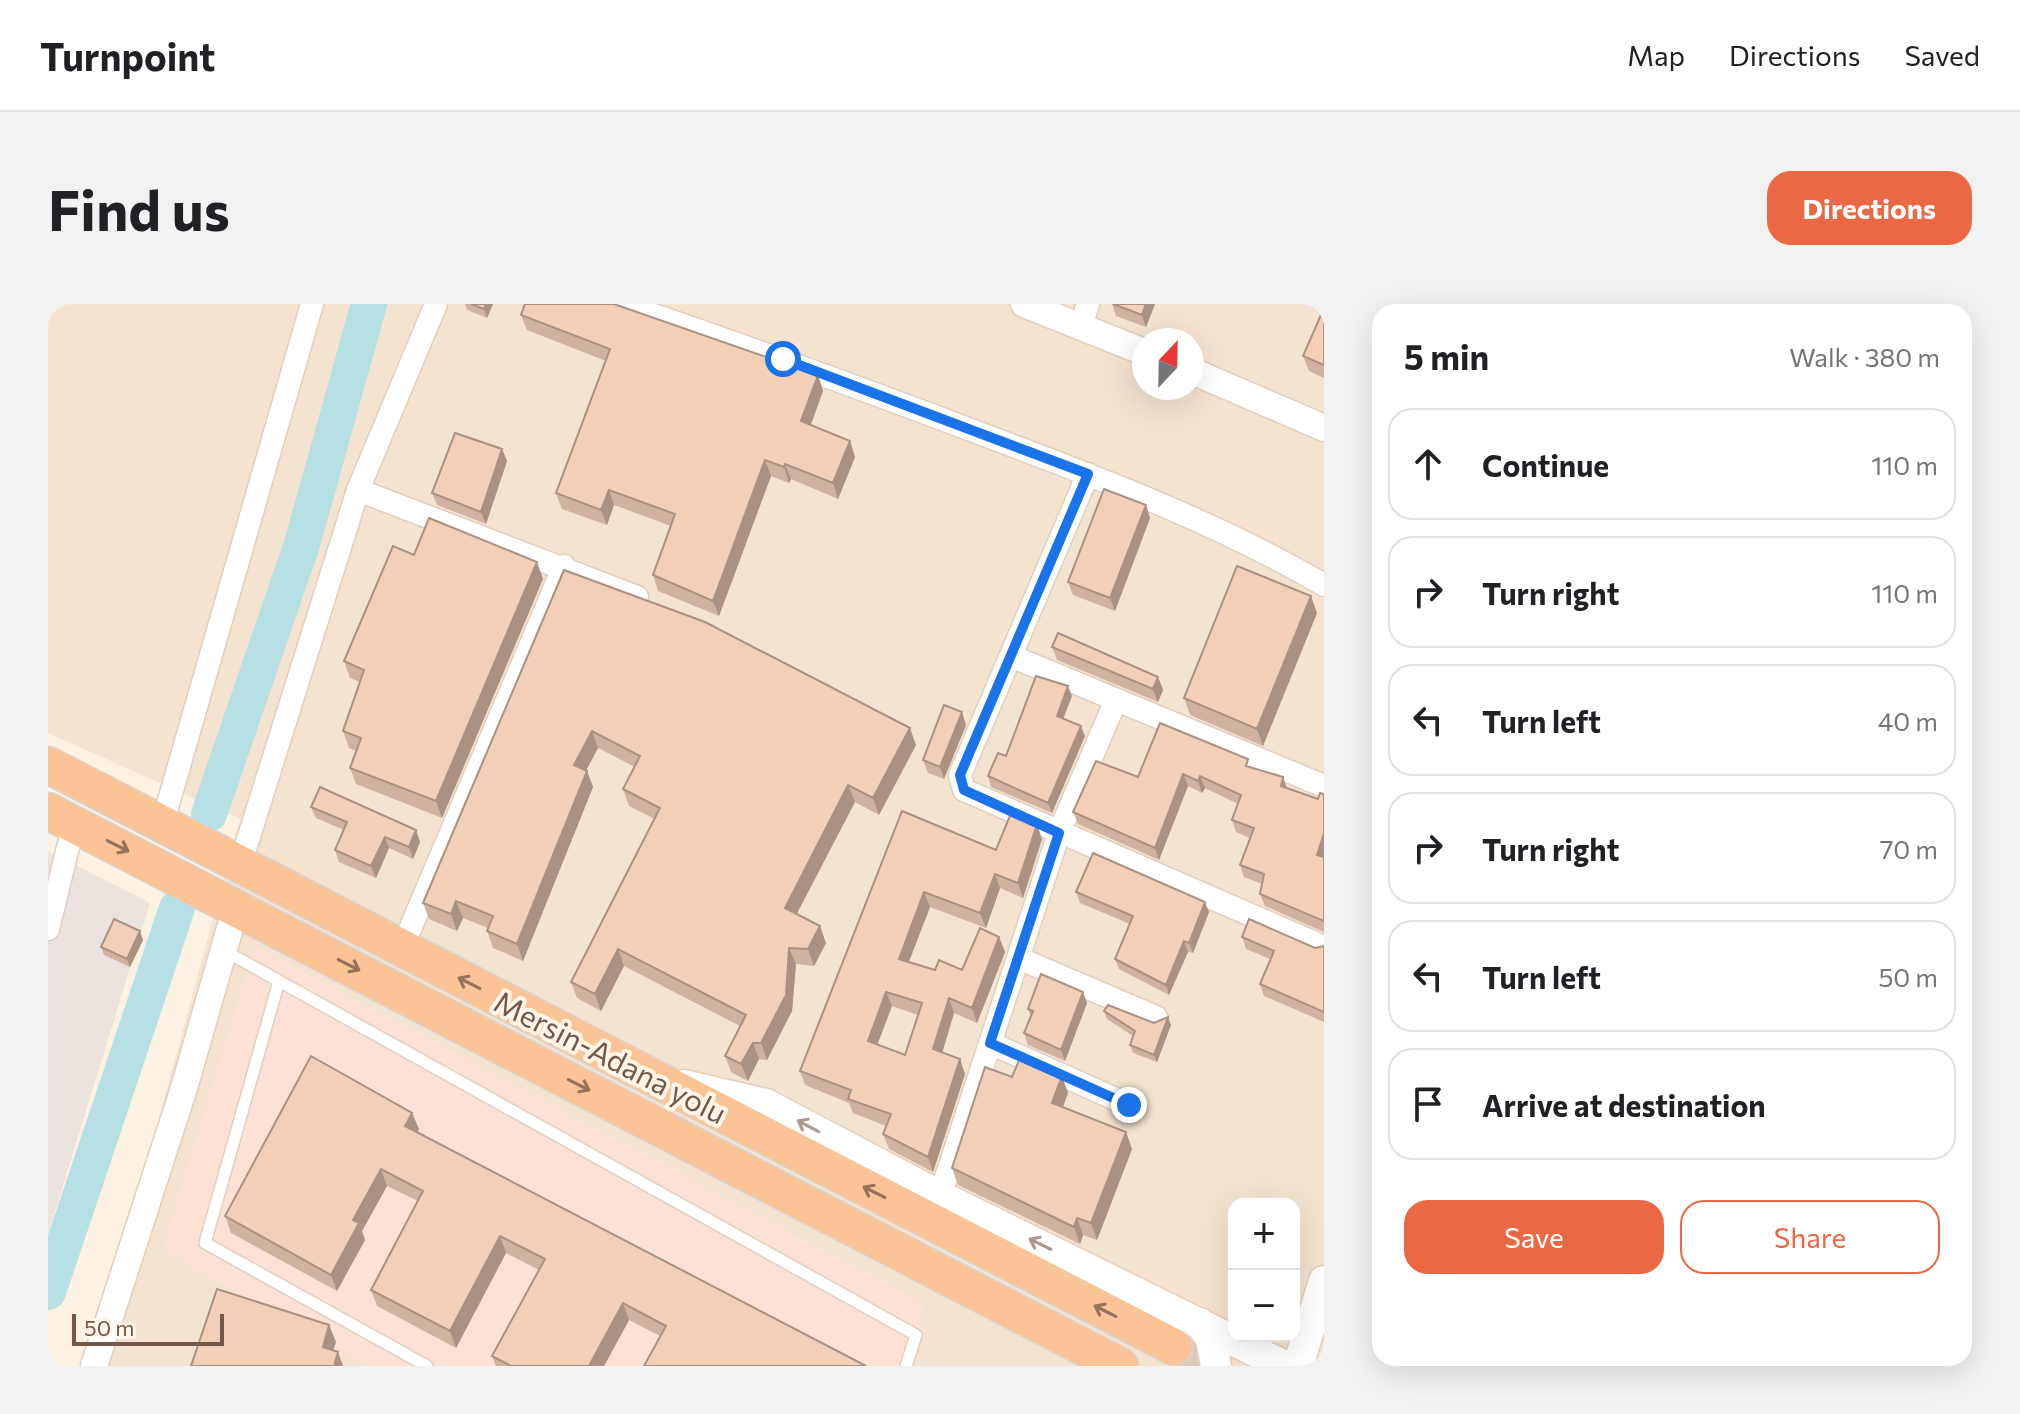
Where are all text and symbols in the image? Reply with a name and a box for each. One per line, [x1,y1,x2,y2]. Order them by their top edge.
text: Turnpoint [40,32,215,79]
text: Map [1627,38,1685,72]
text: Directions [1729,38,1860,72]
text: Saved [1904,38,1980,72]
button: Directions [1767,171,1972,245]
text: Find us [48,174,230,243]
north arrow [1132,328,1204,400]
text: 5 min [1404,335,1489,377]
route start [765,341,801,377]
text: Walk · 380 m [1789,341,1940,372]
icon: ahead [1406,442,1450,486]
text: Continue [1482,446,1609,483]
text: 110 m [1871,449,1938,480]
icon: right [1406,570,1450,614]
text: Turn right [1482,574,1619,611]
text: 110 m [1871,577,1938,608]
icon: left [1406,698,1450,742]
text: Turn left [1482,702,1601,739]
text: 40 m [1878,705,1938,736]
icon: right [1406,826,1450,870]
text: Turn right [1482,830,1619,867]
text: 70 m [1880,833,1938,864]
one-way arrow [105,838,129,854]
icon: left [1406,954,1450,998]
one-way arrow [336,958,360,974]
text: Turn left [1482,958,1601,995]
text: 50 m [1878,961,1938,992]
one-way arrow [457,974,481,990]
street label: Mersin-Adana yolu [489,982,733,1130]
one-way arrow [567,1078,591,1093]
icon: arrive [1406,1082,1450,1126]
text: Arrive at destination [1482,1086,1766,1123]
route end [1111,1087,1147,1123]
one-way arrow [797,1118,820,1134]
one-way arrow [862,1184,886,1199]
map controls [1228,1198,1300,1342]
button: + [1228,1198,1300,1270]
button: Save [1404,1200,1664,1274]
button: Share [1680,1200,1940,1274]
one-way arrow [1028,1236,1052,1252]
button: − [1228,1270,1300,1342]
one-way arrow [1094,1303,1118,1319]
scale bar [72,1310,224,1346]
text: 50 m [84,1314,134,1341]

